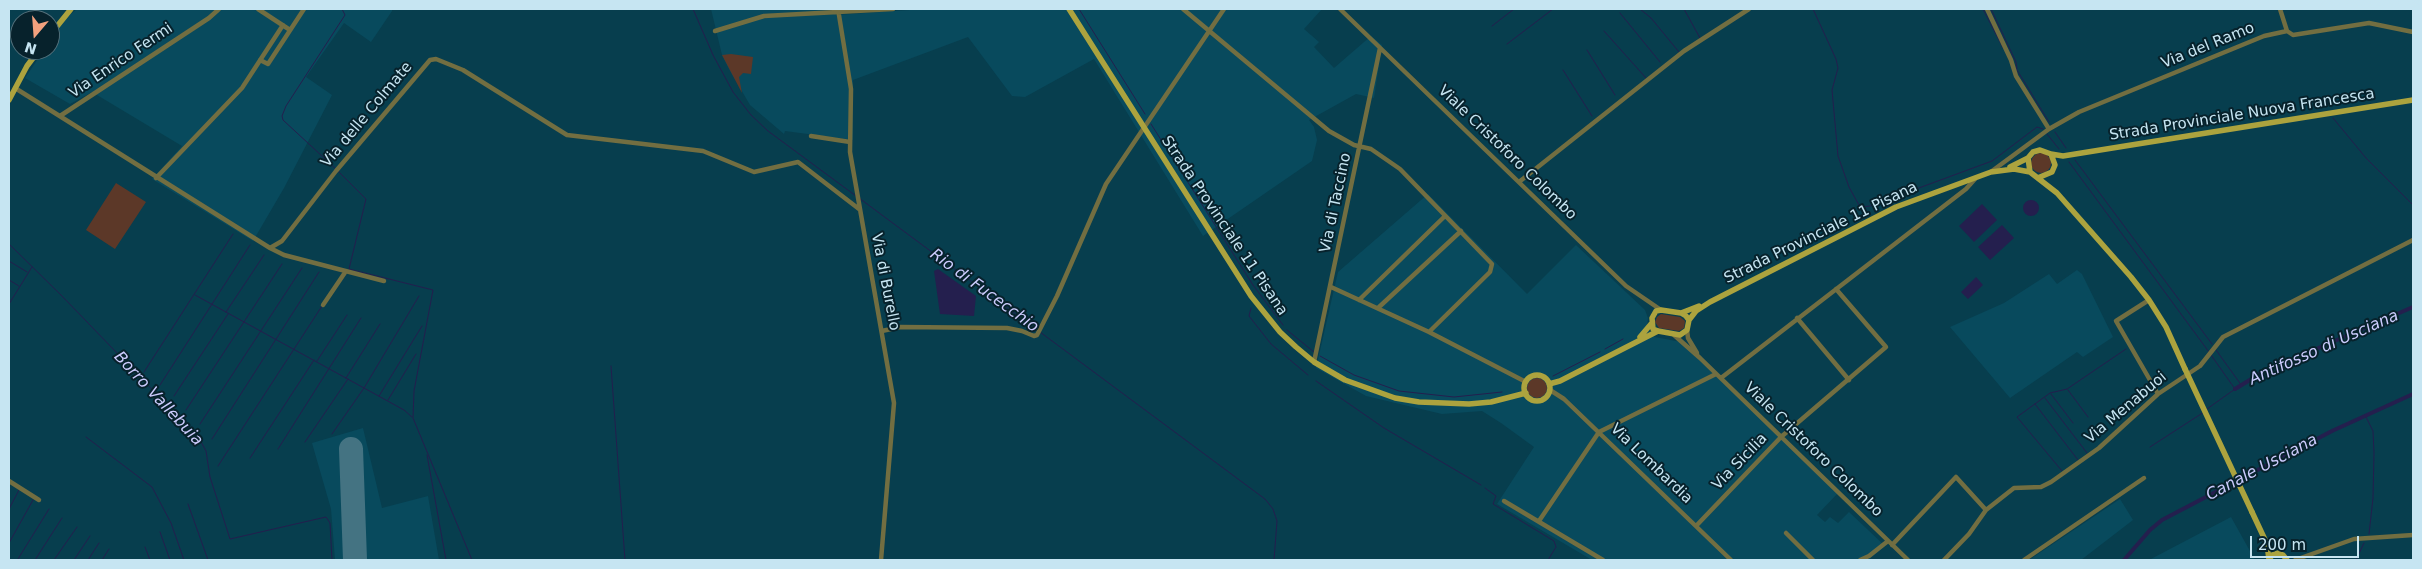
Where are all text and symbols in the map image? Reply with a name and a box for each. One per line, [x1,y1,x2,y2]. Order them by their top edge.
north arrow [10,10,60,60]
street label: Via del Ramo [2159,19,2257,73]
street label: Via Enrico Fermi [66,20,176,102]
text: N [23,39,39,58]
street label: Via delle Colmate [318,59,416,171]
street label: Viale Cristoforo Colombo [1434,82,1580,224]
street label: Strada Provinciale Nuova Francesca [2108,85,2376,145]
street label: Strada Provinciale 11 Pisana [1157,133,1291,319]
street label: Via di Taccino [1317,151,1355,255]
street label: Strada Provinciale 11 Pisana [1721,178,1921,288]
street label: Via di Burello [867,232,903,332]
water label: Rio di Fucecchio [926,245,1042,337]
water label: Antifosso di Usciana [2246,306,2402,390]
water label: Borro Vallebuia [109,348,207,450]
street label: Via Menabuoi [2081,369,2171,447]
street label: Viale Cristoforo Colombo [1740,379,1886,521]
street label: Via Lombardia [1606,420,1696,508]
street label: Via Sicilia [1709,430,1771,494]
water label: Canale Usciana [2203,431,2321,505]
scale bar [2252,526,2361,558]
text: 200 m [2258,536,2306,554]

